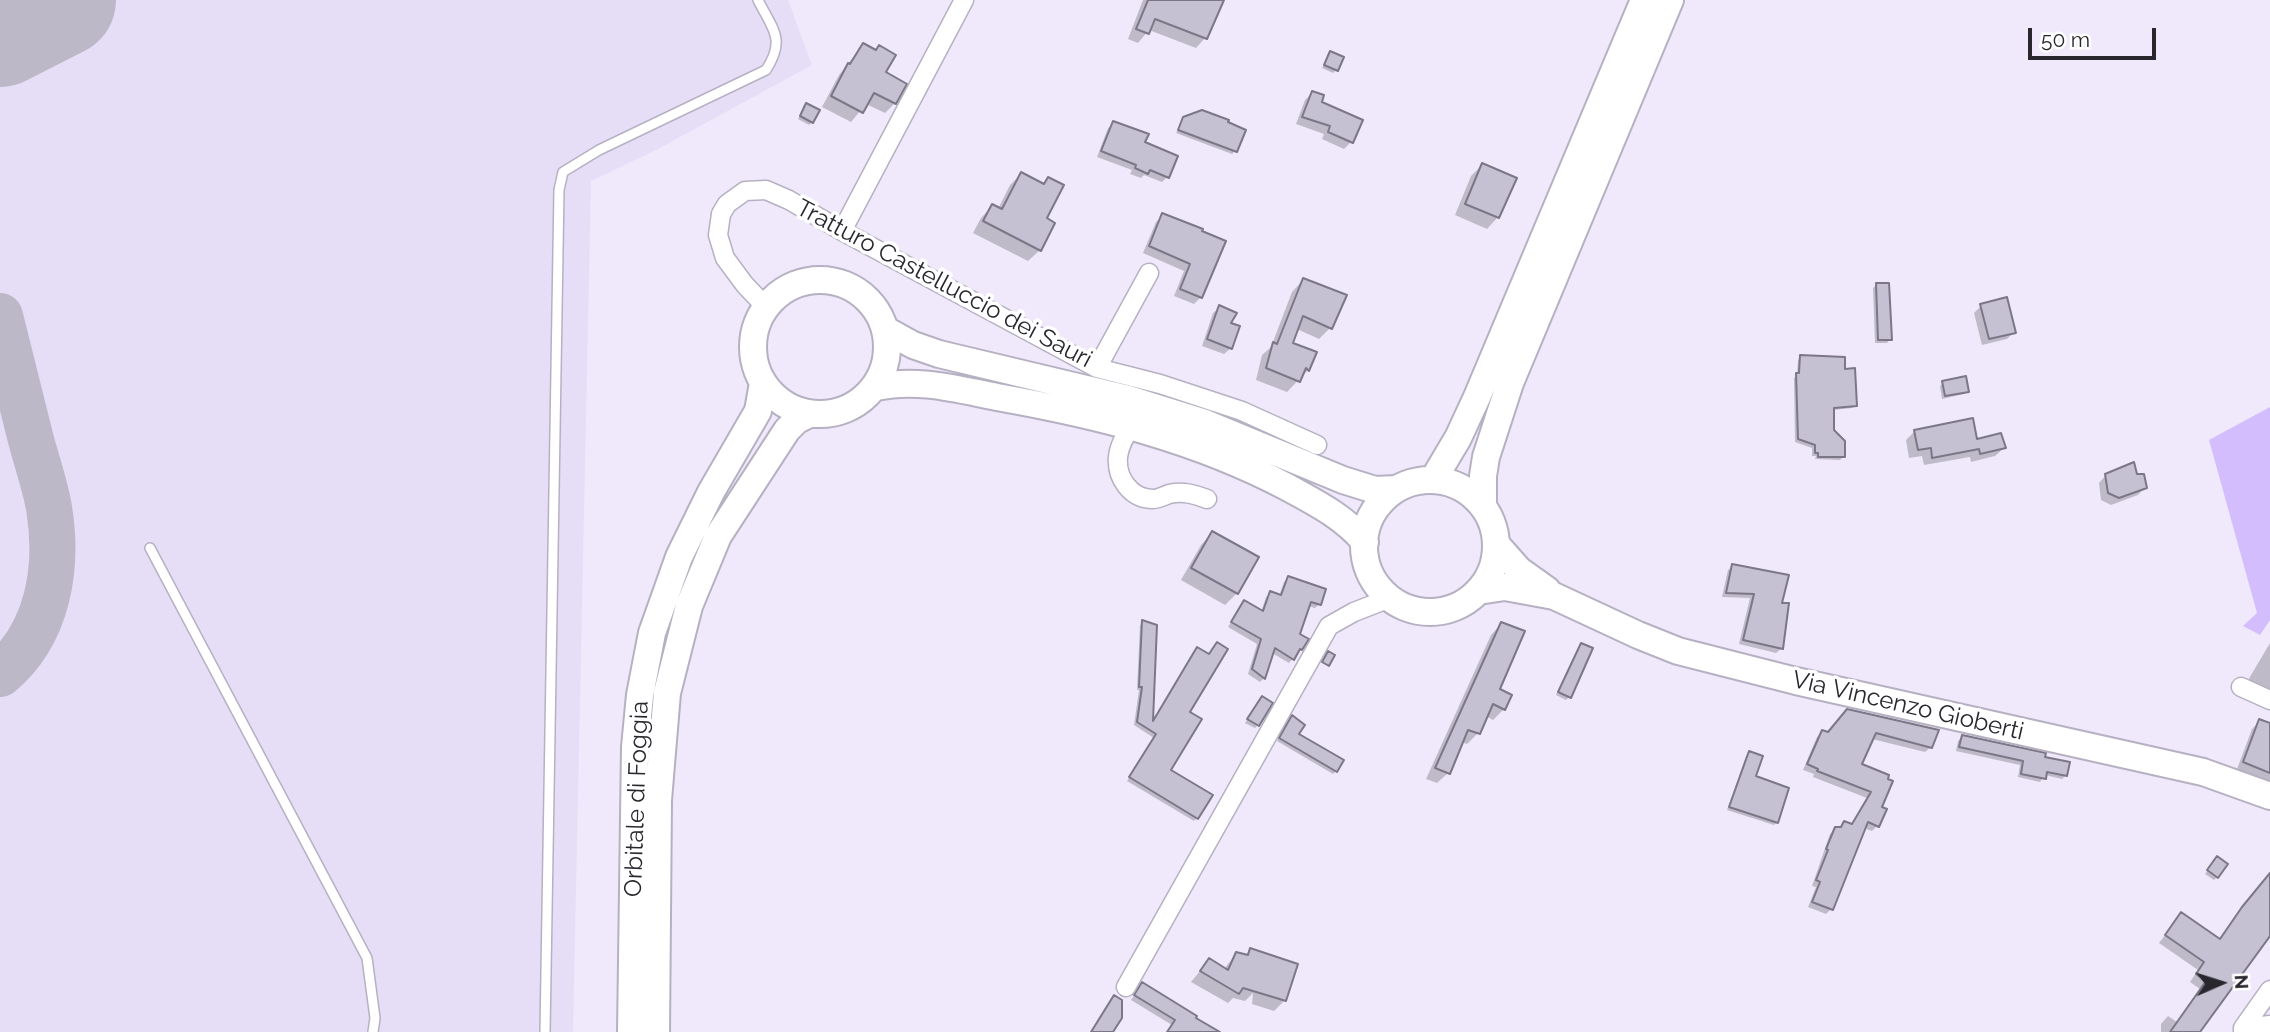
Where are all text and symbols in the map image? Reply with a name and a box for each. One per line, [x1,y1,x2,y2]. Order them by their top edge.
scale bar [2032,14,2160,58]
text: 50 m [2041,27,2090,52]
street label: Tratturo Castelluccio dei Sauri [791,194,1097,374]
street label: Via Vincenzo Gioberti [1789,665,2027,747]
street label: Orbitale di Foggia [619,700,655,898]
north arrow [2186,948,2256,1018]
text: N [2231,974,2253,990]

